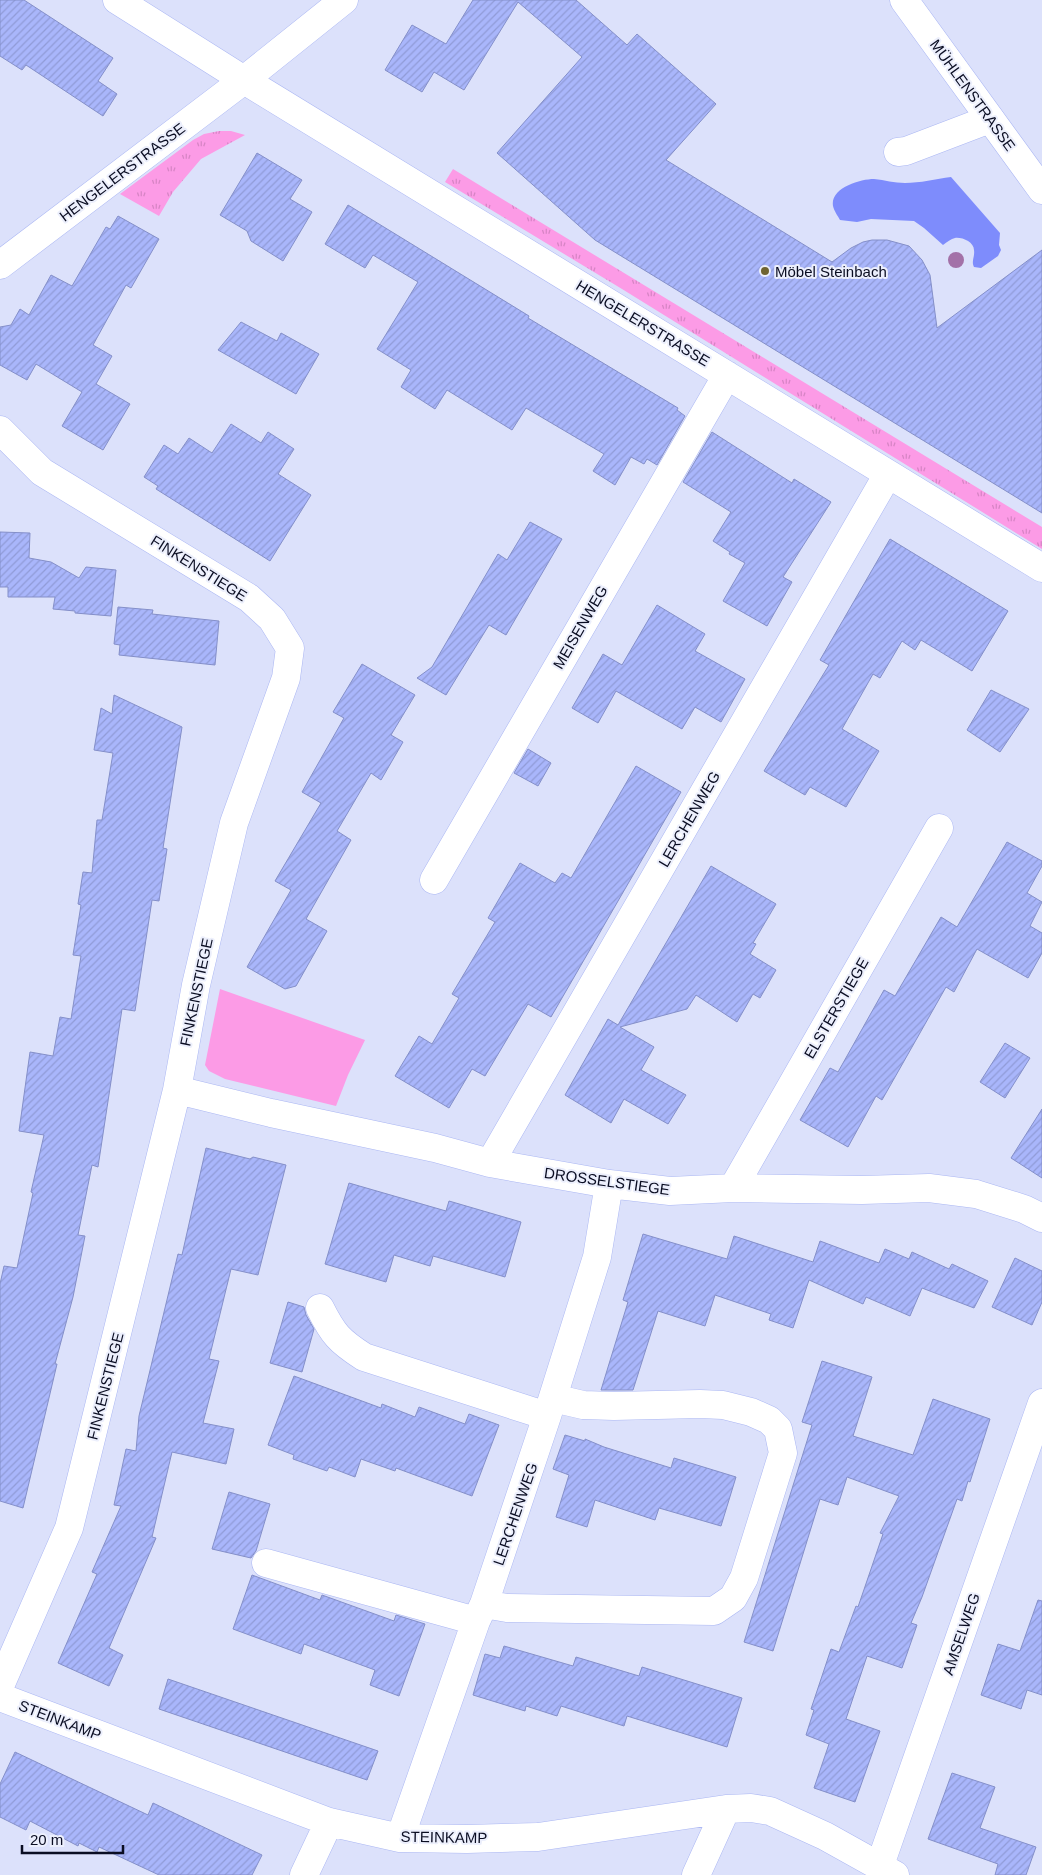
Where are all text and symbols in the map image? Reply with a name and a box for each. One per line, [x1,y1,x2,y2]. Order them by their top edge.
street label: MÜHLENSTRASSE [927,36,1019,154]
street label: HENGELERSTRASSE [56,119,188,225]
place label: Möbel Steinbach [775,263,887,280]
marker: Möbel Steinbach [759,265,771,277]
street label: HENGELERSTRASSE [573,276,713,370]
street label: FINKENSTIEGE [148,532,250,604]
street label: MEISENWEG [549,582,611,672]
street label: LERCHENWEG [655,768,723,870]
street label: FINKENSTIEGE [176,936,216,1048]
street label: ELSTERSTIEGE [800,955,872,1061]
street label: DROSSELSTIEGE [543,1164,671,1198]
street label: FINKENSTIEGE [83,1331,127,1441]
street label: LERCHENWEG [489,1460,541,1568]
street label: AMSELWEG [939,1591,983,1677]
street label: STEINKAMP [16,1697,104,1743]
scale bar [22,1822,124,1854]
street label: STEINKAMP [401,1828,487,1846]
text: 20 m [30,1831,63,1848]

